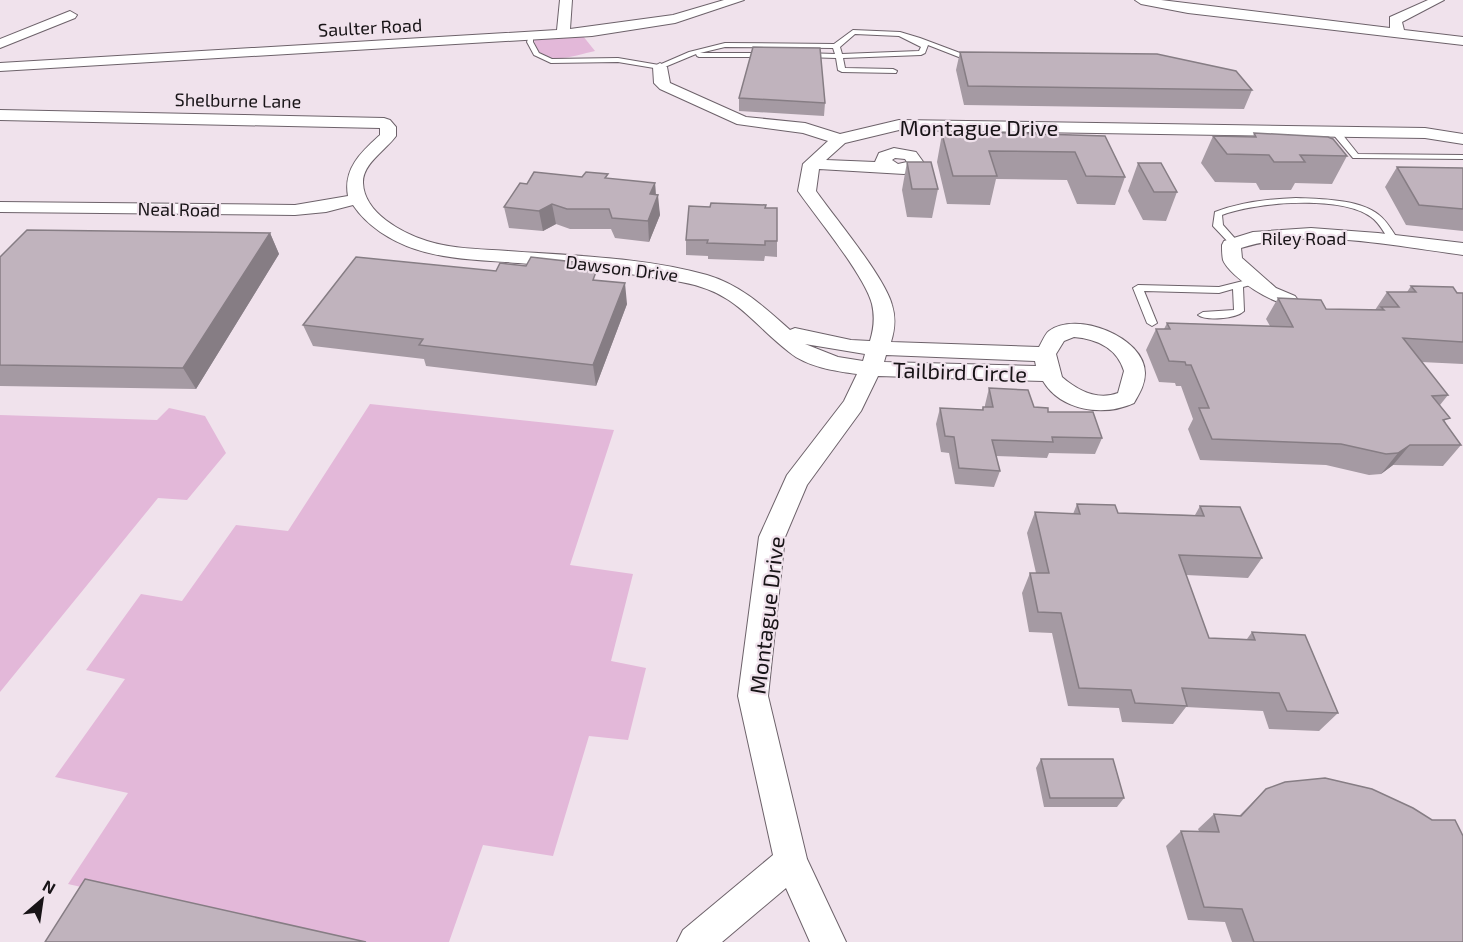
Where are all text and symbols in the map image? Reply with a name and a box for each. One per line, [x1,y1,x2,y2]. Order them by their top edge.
street label: Saulter Road [317,13,423,41]
street label: Shelburne Lane [174,88,302,112]
street label: Montague Drive [900,114,1058,140]
street label: Neal Road [138,197,220,221]
street label: Riley Road [1261,227,1347,249]
street label: Dawson Drive [564,250,680,286]
street label: Tailbird Circle [892,356,1028,386]
street label: Montague Drive [743,535,789,695]
north arrow [12,870,72,930]
text: N [40,875,59,898]

